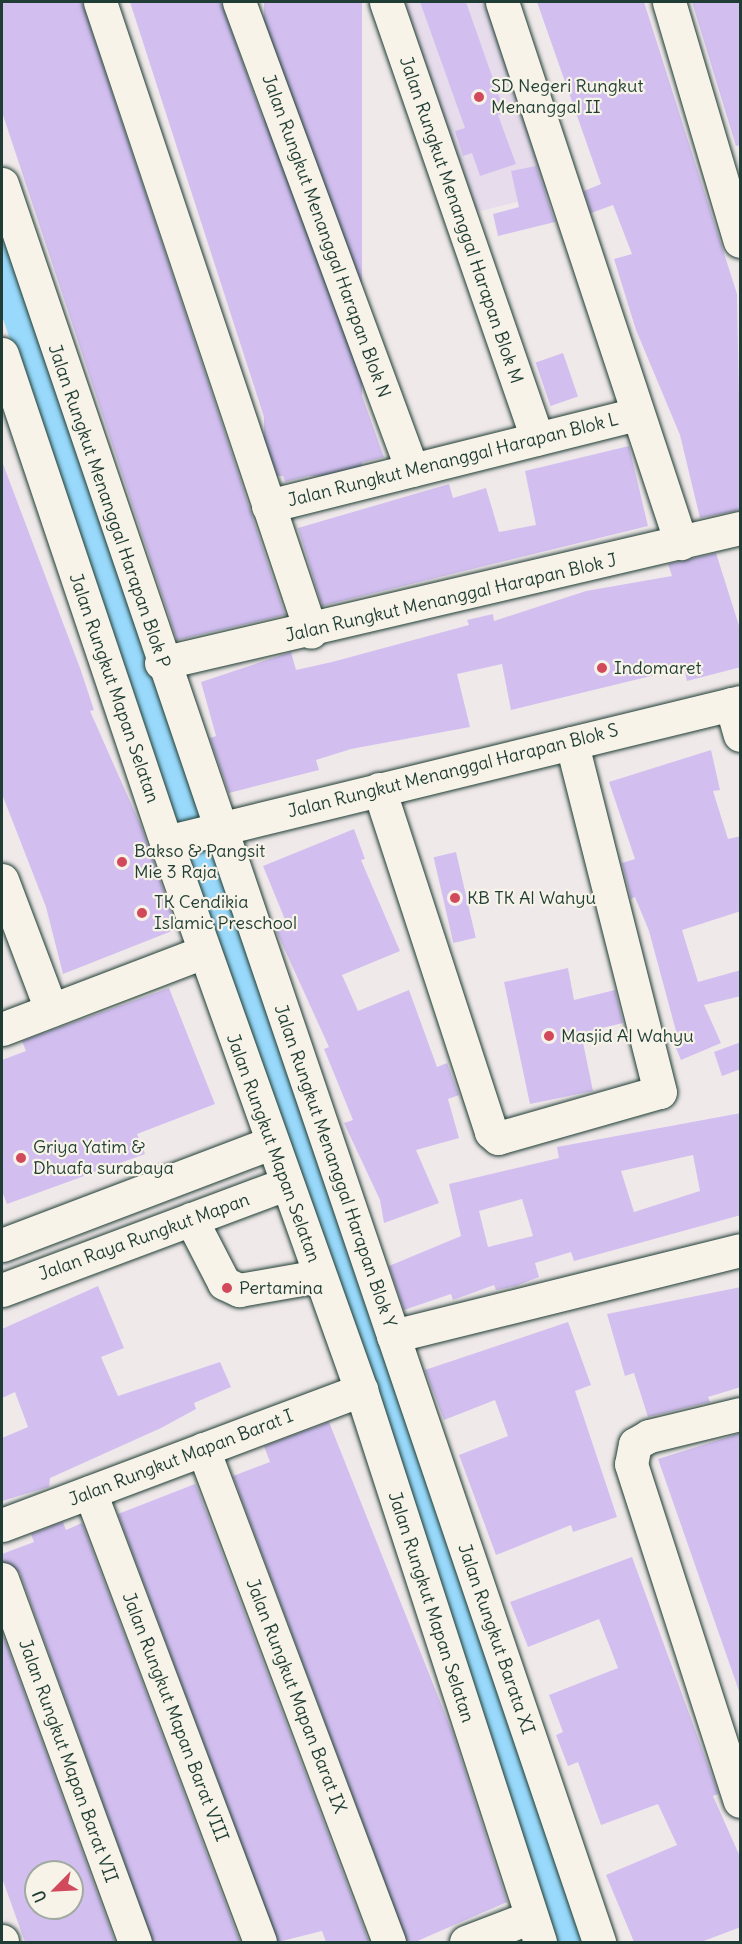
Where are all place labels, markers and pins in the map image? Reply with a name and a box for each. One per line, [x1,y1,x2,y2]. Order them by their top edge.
place label: SD Negeri Rungkut Menanggal II [491,76,644,118]
marker: SD Negeri Rungkut Menanggal II [472,90,486,104]
place label: Indomaret [614,657,701,679]
marker: Indomaret [595,661,609,675]
place label: Bakso & Pangsit Mie 3 Raja [134,841,265,884]
marker: Bakso & Pangsit Mie 3 Raja [115,855,129,869]
place label: KB TK Al Wahyu [467,887,596,909]
marker: KB TK Al Wahyu [448,891,462,905]
place label: TK Cendikia Islamic Preschool [154,892,297,934]
marker: TK Cendikia Islamic Preschool [135,906,149,920]
place label: Masjid Al Wahyu [561,1025,694,1047]
marker: Masjid Al Wahyu [542,1029,556,1043]
place label: Griya Yatim & Dhuafa surabaya [33,1137,174,1180]
marker: Griya Yatim & Dhuafa surabaya [14,1151,28,1165]
place label: Pertamina [239,1277,323,1299]
marker: Pertamina [220,1281,234,1295]

